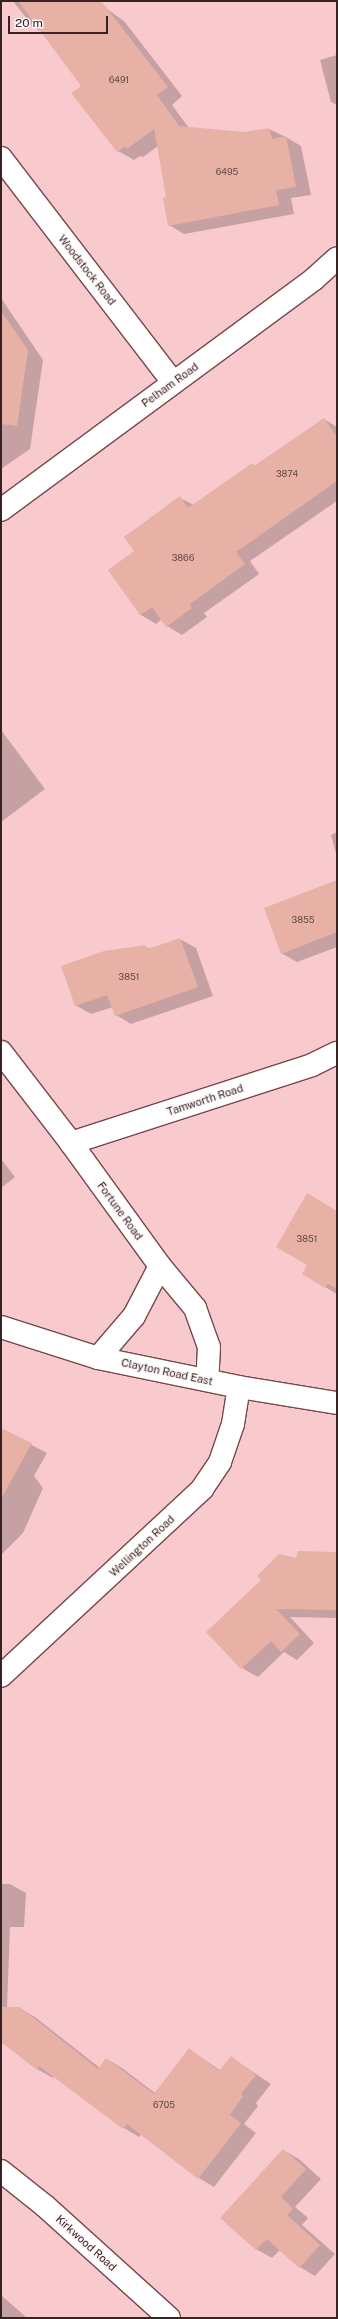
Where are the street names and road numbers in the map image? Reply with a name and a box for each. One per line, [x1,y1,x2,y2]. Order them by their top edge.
street label: Woodstock Road [55,232,119,308]
street label: Pelham Road [139,360,201,410]
street label: Tamworth Road [165,1081,245,1119]
street label: Fortune Road [94,1179,146,1243]
street label: Clayton Road East [120,1356,214,1388]
street label: Wellington Road [107,1512,177,1580]
street label: Kirkwood Road [53,2212,119,2274]

